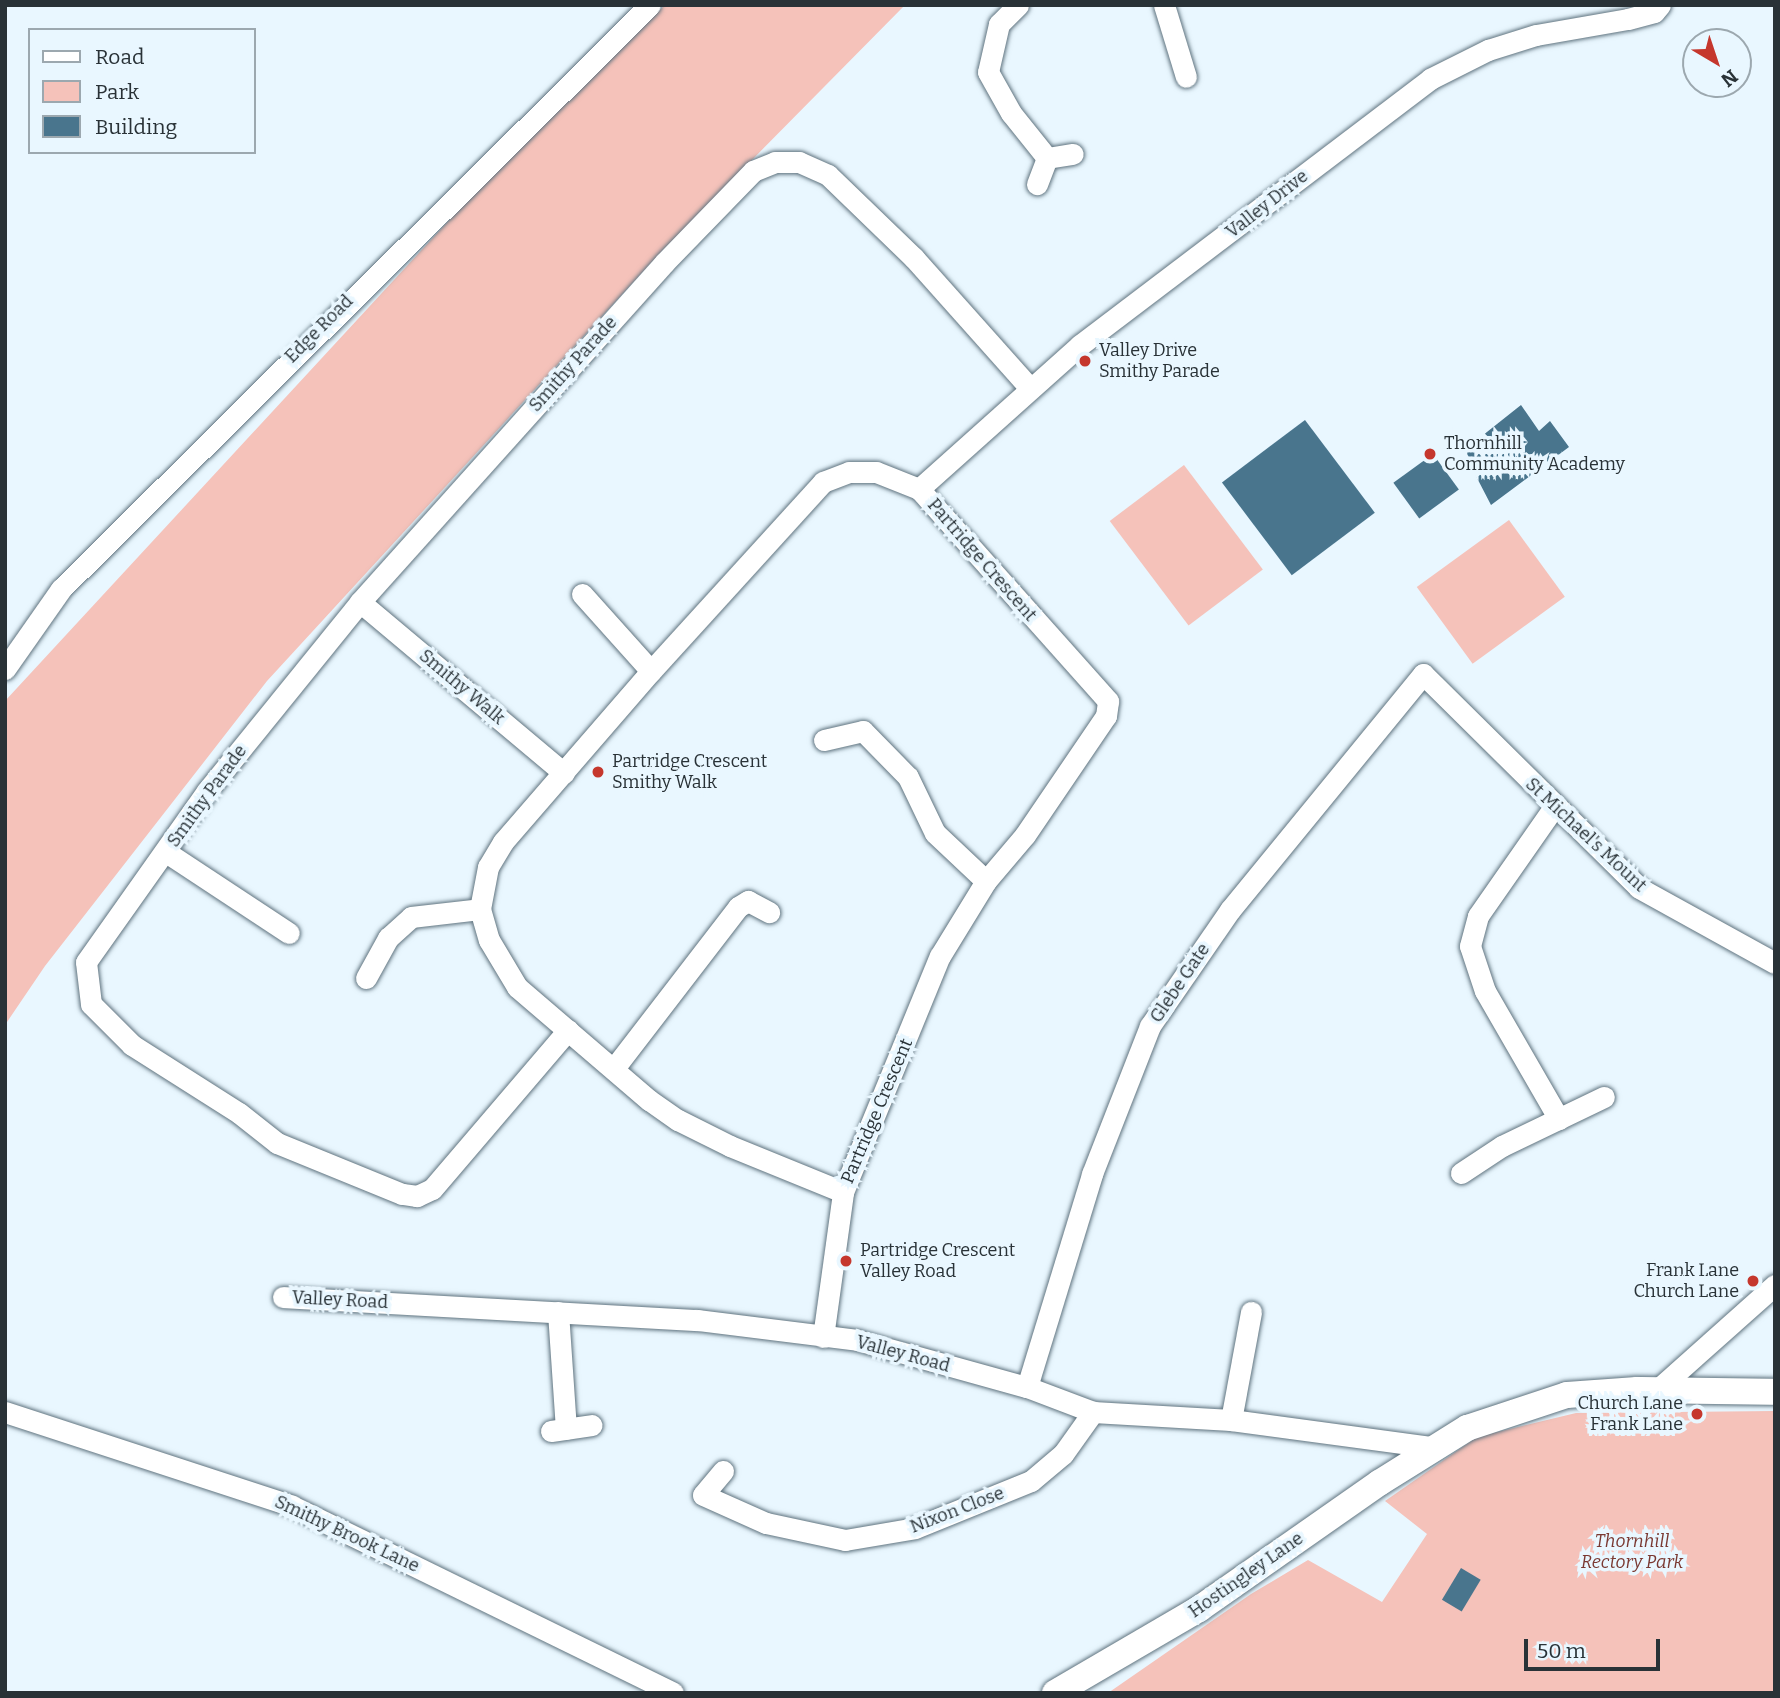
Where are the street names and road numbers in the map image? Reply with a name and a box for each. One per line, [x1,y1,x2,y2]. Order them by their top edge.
street label: Valley Drive [1222,165,1312,243]
street label: Edge Road [281,291,357,367]
street label: Smithy Parade [525,312,621,416]
street label: Partridge Crescent [923,494,1041,626]
street label: Smithy Walk [415,645,509,729]
street label: Smithy Parade [163,741,251,851]
street label: St Michael's Mount [1521,773,1651,897]
street label: Glebe Gate [1146,939,1214,1027]
street label: Partridge Crescent [837,1035,917,1187]
street label: Valley Road [291,1287,389,1313]
street label: Valley Road [854,1331,952,1377]
street label: Nixon Close [907,1482,1007,1538]
street label: Smithy Brook Lane [271,1491,423,1577]
street label: Hostingley Lane [1185,1528,1307,1622]

